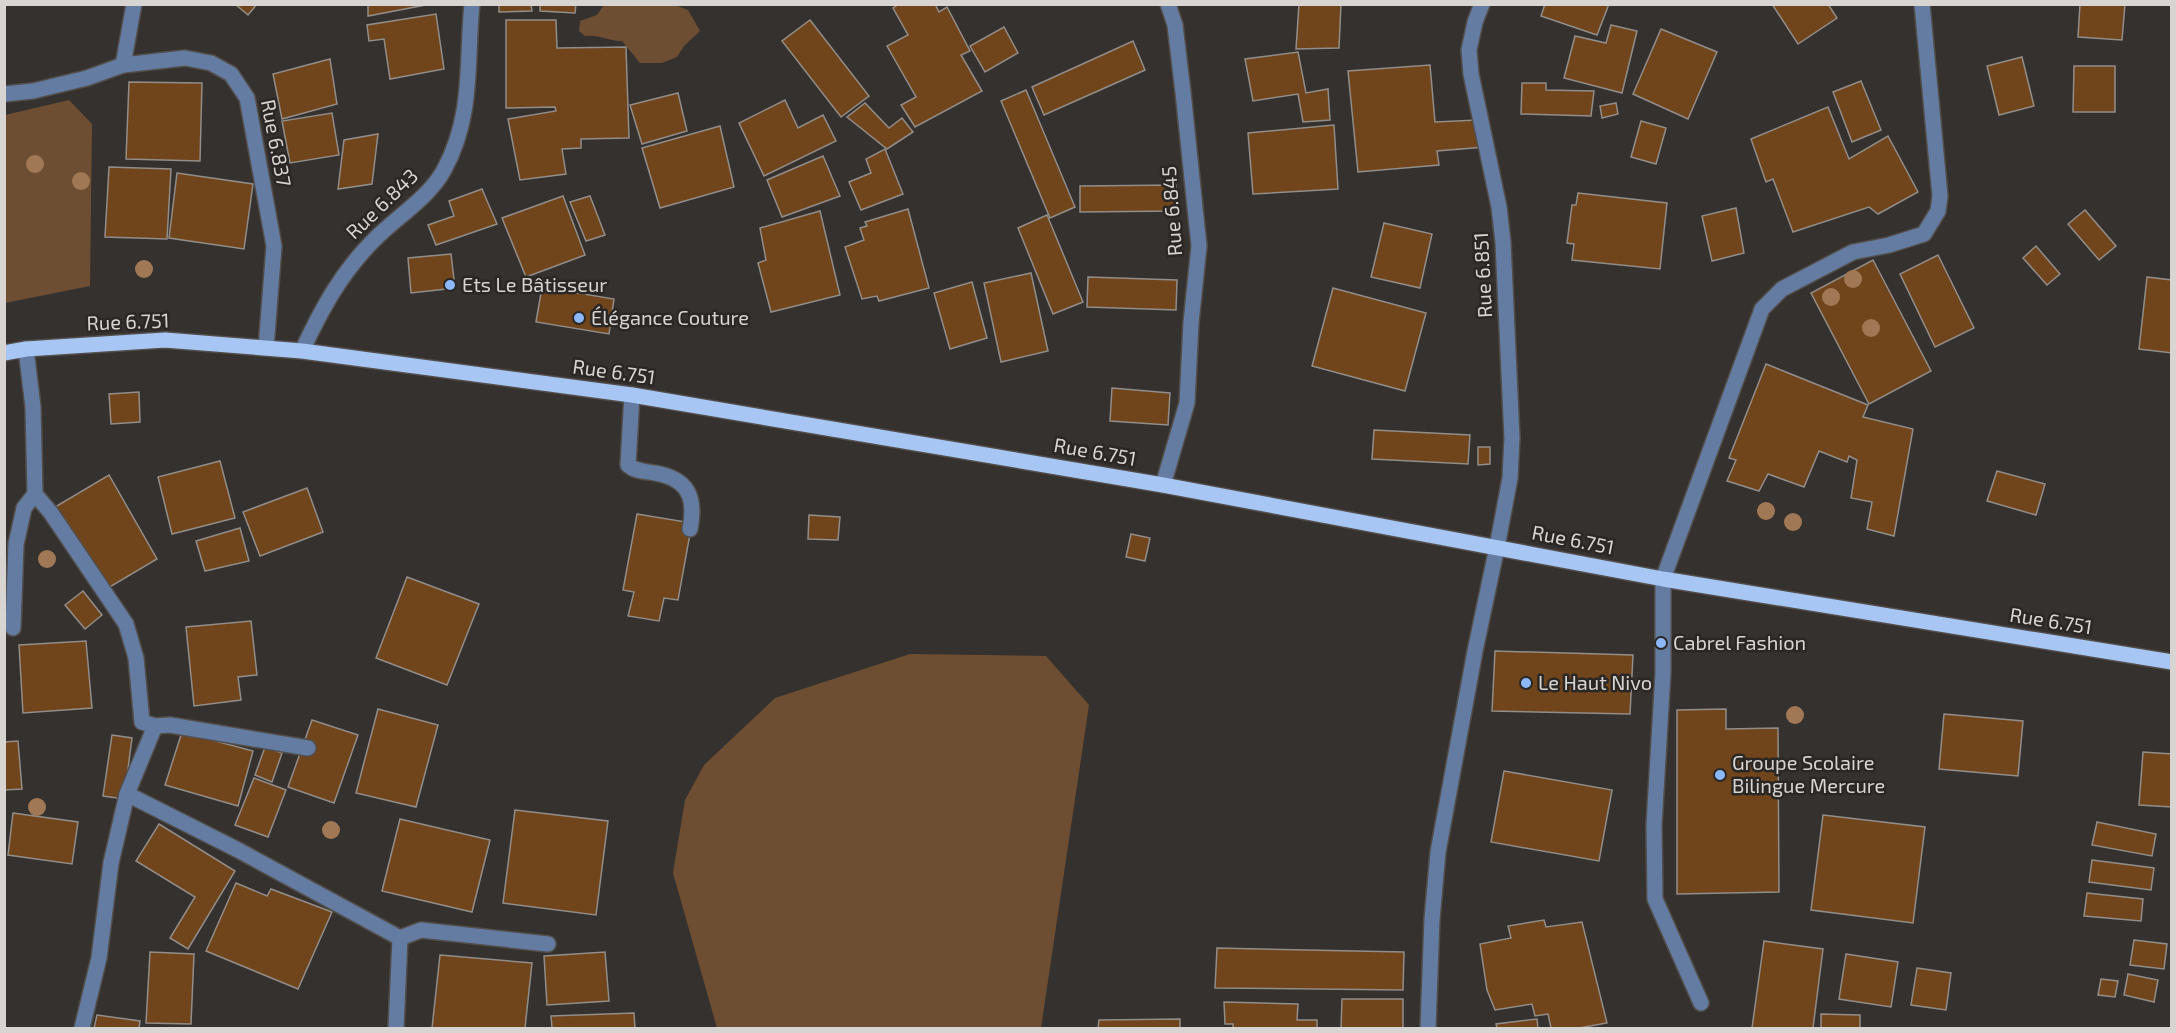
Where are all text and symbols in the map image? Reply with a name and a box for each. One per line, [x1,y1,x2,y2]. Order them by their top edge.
street label: Rue 6.837 [257,97,297,189]
street label: Rue 6.843 [340,163,422,243]
street label: Rue 6.845 [1156,165,1186,257]
street label: Rue 6.851 [1468,232,1496,319]
place label: Ets Le Bâtisseur [462,272,607,296]
marker: Ets Le Bâtisseur [443,278,457,292]
place label: Élégance Couture [591,305,749,329]
street label: Rue 6.751 [86,308,170,334]
marker: Élégance Couture [572,311,586,325]
street label: Rue 6.751 [571,353,657,389]
street label: Rue 6.751 [1052,432,1138,470]
street label: Rue 6.751 [1530,519,1616,559]
street label: Rue 6.751 [2008,602,2094,638]
place label: Cabrel Fashion [1673,630,1806,654]
marker: Cabrel Fashion [1654,636,1668,650]
place label: Le Haut Nivo [1538,670,1652,694]
marker: Le Haut Nivo [1519,676,1533,690]
place label: Groupe Scolaire Bilingue Mercure [1732,750,1885,797]
marker: Groupe Scolaire Bilingue Mercure [1713,768,1727,782]

